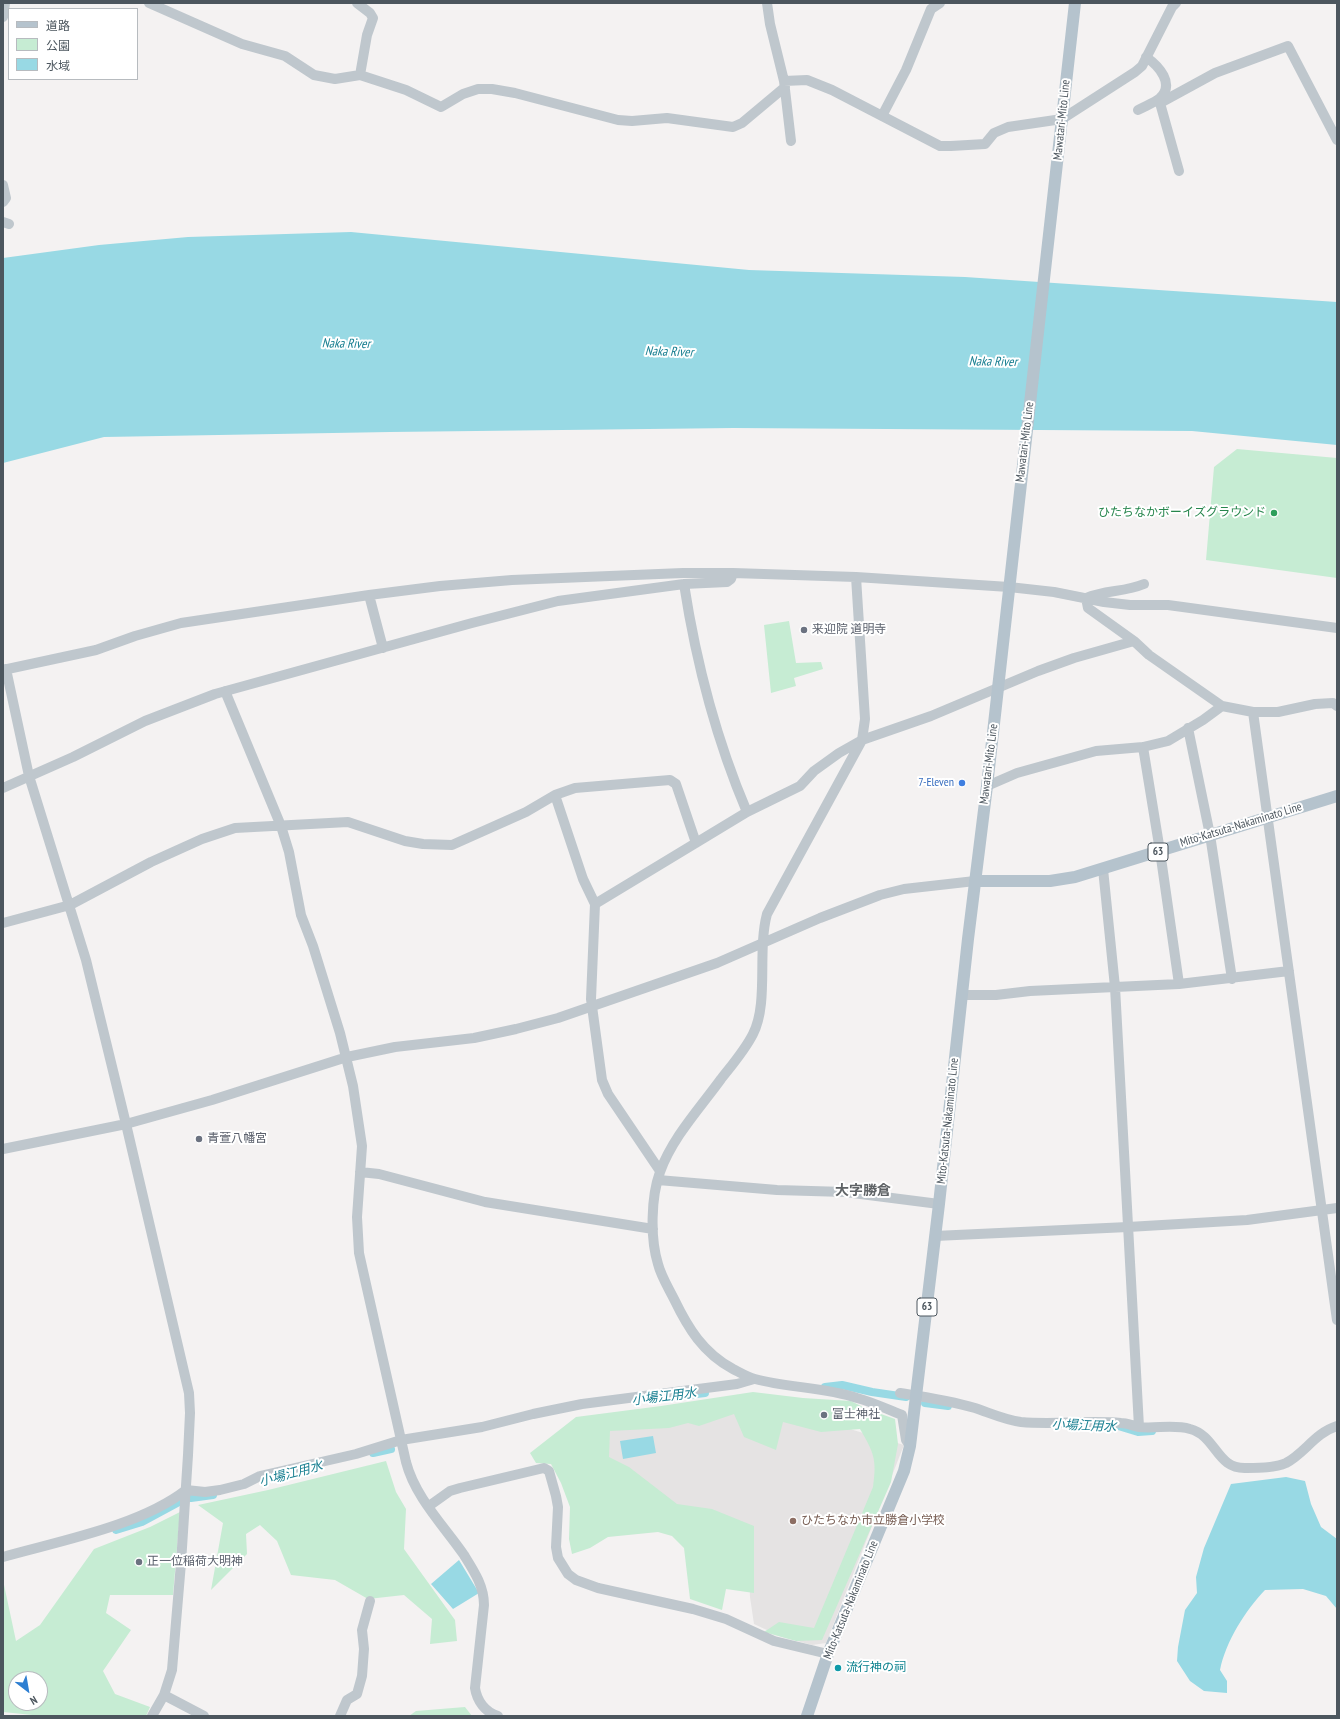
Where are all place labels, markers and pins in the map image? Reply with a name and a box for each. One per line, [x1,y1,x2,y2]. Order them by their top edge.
place label: ひたちなかボーイズグラウンド [1098,506,1266,520]
marker: ひたちなかボーイズグラウンド [1269,508,1279,518]
place label: 来迎院 道明寺 [812,623,887,637]
marker: 来迎院 道明寺 [799,625,809,635]
place label: 7-Eleven [918,776,954,790]
marker: 7-Eleven [957,778,967,788]
place label: 青萱八幡宮 [207,1132,267,1146]
marker: 青萱八幡宮 [194,1134,204,1144]
place label: 富士神社 [832,1408,880,1422]
marker: 富士神社 [819,1410,829,1420]
place label: ひたちなか市立勝倉小学校 [801,1514,945,1528]
marker: ひたちなか市立勝倉小学校 [788,1516,798,1526]
place label: 正一位稲荷大明神 [147,1555,243,1569]
marker: 正一位稲荷大明神 [134,1557,144,1567]
place label: 流行神の祠 [846,1661,906,1675]
marker: 流行神の祠 [833,1663,843,1673]

